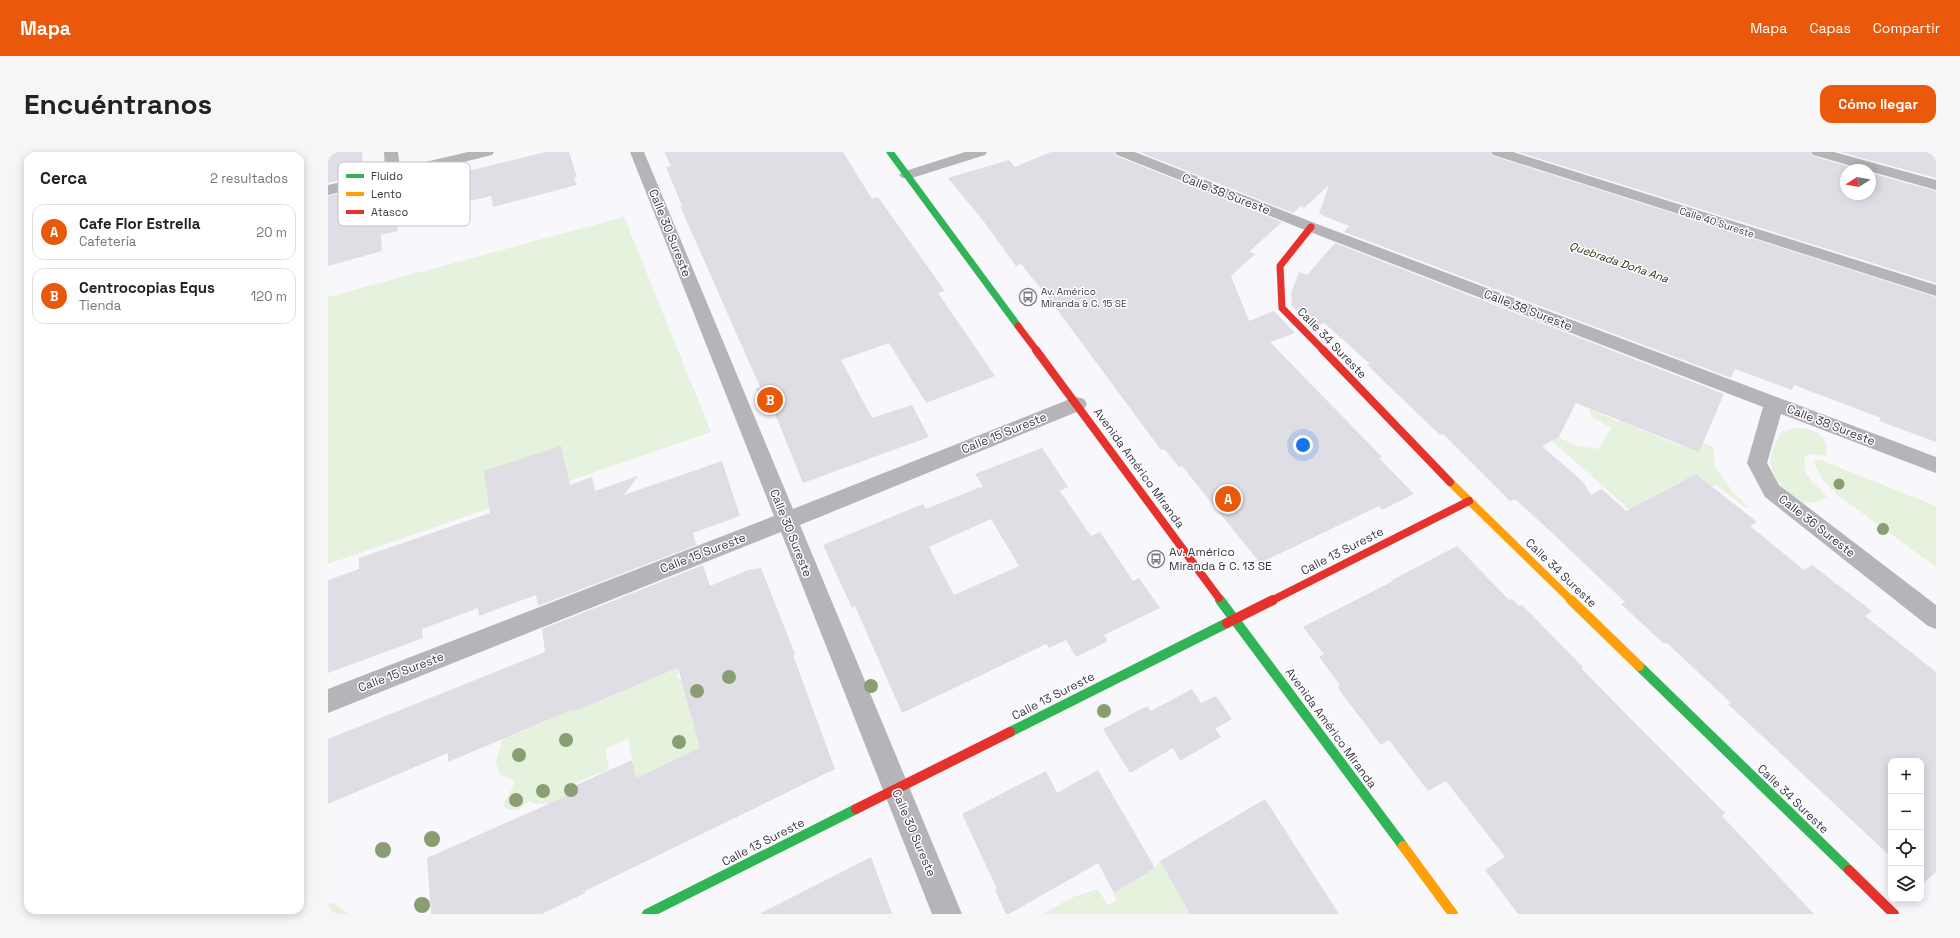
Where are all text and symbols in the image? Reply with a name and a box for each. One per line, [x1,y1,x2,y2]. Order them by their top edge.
text: Mapa [20,16,71,41]
text: Mapa [1750,19,1787,37]
text: Capas [1809,19,1851,37]
text: Compartir [1873,19,1940,37]
button: Cómo llegar [1820,85,1936,123]
text: Encuéntranos [24,86,212,122]
legend [338,162,470,226]
north arrow [1840,164,1876,200]
text: Cerca [40,167,87,189]
text: Fluido [371,169,403,183]
text: 2 resultados [210,170,288,187]
street label: Calle 38 Sureste [1180,170,1272,218]
text: Lento [371,187,402,201]
street label: Calle 30 Sureste [645,187,695,279]
street label: Calle 40 Sureste [1678,204,1756,241]
text: Atasco [371,205,408,219]
text: Cafe Flor Estrella [79,214,200,233]
text: A [50,224,58,241]
text: 20 m [256,224,287,241]
text: Cafetería [79,233,136,250]
water label: Quebrada Doña Ana [1568,238,1671,286]
text: Centrocopias Equs [79,278,215,297]
place label: Av. Américo Miranda & C. 15 SE [1041,285,1127,310]
street label: Calle 38 Sureste [1482,286,1574,334]
bus stop icon: Av. Américo Miranda & C. 15 SE [1018,287,1038,307]
text: B [50,288,58,305]
text: 120 m [251,288,287,305]
text: Tienda [79,297,121,314]
street label: Calle 34 Sureste [1294,304,1370,382]
pin: B [757,385,783,415]
street label: Calle 38 Sureste [1785,401,1877,449]
street label: Avenida Américo Miranda [1090,405,1188,532]
street label: Calle 15 Sureste [959,409,1049,457]
your location [1293,435,1313,455]
pin: A [1215,484,1241,514]
street label: Calle 30 Sureste [766,487,816,579]
street label: Calle 36 Sureste [1775,491,1859,561]
street label: Calle 13 Sureste [1298,523,1386,579]
street label: Calle 15 Sureste [658,529,748,577]
street label: Calle 34 Sureste [1522,535,1600,611]
place label: Av. Américo Miranda & C. 13 SE [1169,544,1272,574]
bus stop icon: Av. Américo Miranda & C. 13 SE [1146,549,1166,569]
street label: Calle 15 Sureste [356,648,446,696]
street label: Avenida Américo Miranda [1282,665,1380,792]
street label: Calle 13 Sureste [1009,668,1097,724]
map controls [1888,758,1924,902]
button: + [1888,758,1924,794]
street label: Calle 34 Sureste [1754,761,1832,837]
street label: Calle 30 Sureste [888,787,940,879]
button: − [1888,794,1924,830]
street label: Calle 13 Sureste [719,814,807,870]
button: locate [1888,830,1924,866]
button: layers [1888,866,1924,902]

